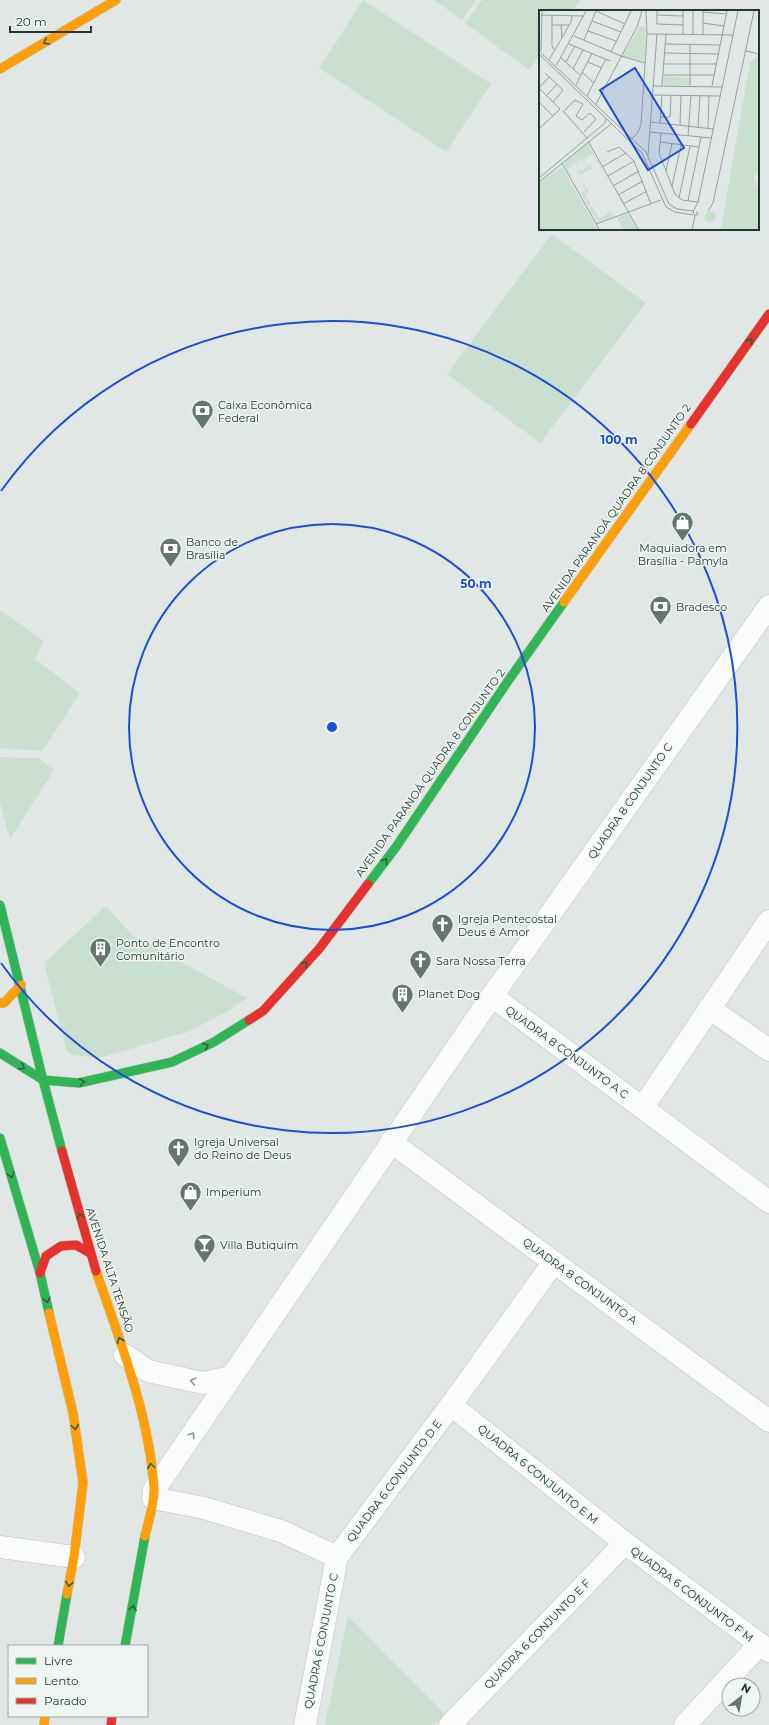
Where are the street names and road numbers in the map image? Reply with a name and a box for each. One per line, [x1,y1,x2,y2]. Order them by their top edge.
street label: AVENIDA PARANOÁ QUADRA 8 CONJUNTO 2 [538,401,694,615]
street label: AVENIDA PARANOÁ QUADRA 8 CONJUNTO 2 [352,666,508,880]
street label: QUADRA 8 CONJUNTO C [585,740,675,862]
street label: QUADRA 8 CONJUNTO A C [503,1003,632,1102]
street label: AVENIDA ALTA TENSÃO [83,1206,137,1334]
street label: QUADRA 8 CONJUNTO A [520,1235,640,1327]
street label: QUADRA 6 CONJUNTO D E [343,1417,445,1545]
street label: QUADRA 6 CONJUNTO E M [475,1421,601,1527]
street label: QUADRA 6 CONJUNTO F M [628,1543,756,1645]
street label: QUADRA 6 CONJUNTO C [301,1572,341,1710]
street label: QUADRA 6 CONJUNTO E F [481,1576,593,1692]

